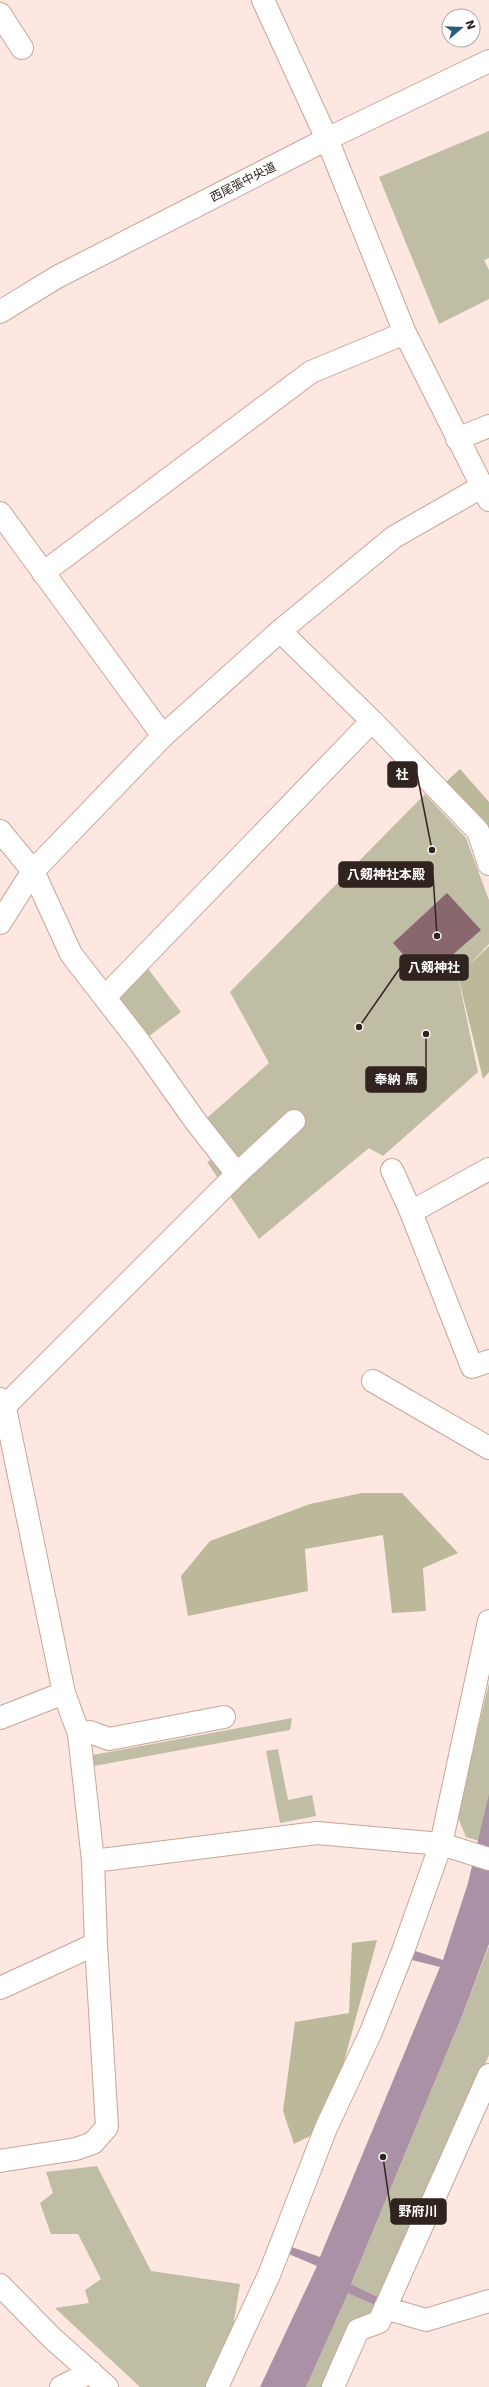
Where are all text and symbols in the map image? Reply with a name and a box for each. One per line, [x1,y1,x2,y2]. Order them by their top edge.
north arrow [441,8,481,48]
text: N [462,18,478,31]
street label: 西尾張中央道 [208,159,278,205]
callout: 社 [388,762,417,787]
text: 社 [395,767,409,782]
callout: 八剱神社本殿 [339,862,433,887]
text: 八剱神社本殿 [347,867,425,882]
callout: 八剱神社 [400,955,468,980]
text: 八剱神社 [408,960,460,975]
callout: 奉納 馬 [366,1067,426,1092]
text: 奉納 馬 [374,1072,418,1087]
callout: 野府川 [391,2199,446,2224]
text: 野府川 [398,2204,438,2219]

